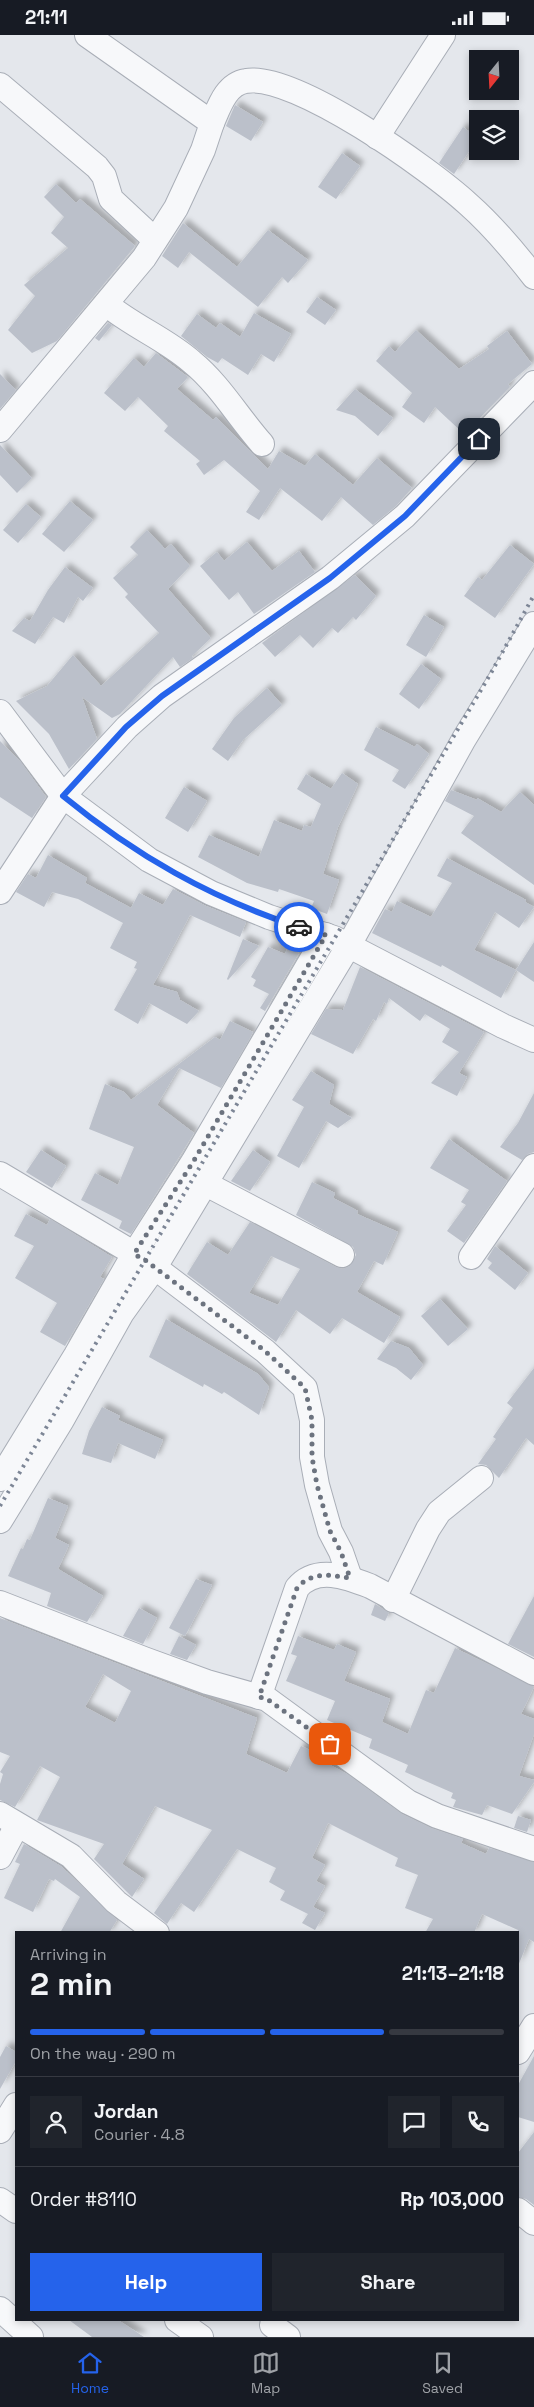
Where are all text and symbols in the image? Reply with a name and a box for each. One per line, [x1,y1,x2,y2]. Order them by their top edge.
text: 21:11 [25,5,68,30]
north arrow [469,50,519,100]
map controls [469,50,519,160]
button: layers [469,110,519,160]
pin [458,418,500,460]
icon: home [465,425,493,453]
courier [274,902,324,952]
icon: car [285,913,313,941]
pin [309,1723,351,1765]
icon: bag [316,1730,344,1758]
text: Arriving in [30,1944,107,1965]
text: 21:13–21:18 [402,1961,504,1986]
text: 2 min [30,1964,113,2004]
text: On the way · 290 m [30,2043,176,2064]
button: person [30,2096,82,2148]
button: chat [388,2096,440,2148]
button: phone [452,2096,504,2148]
text: Jordan [94,2099,159,2124]
text: Courier · 4.8 [94,2124,185,2145]
text: Order #8110 [30,2187,137,2212]
text: Rp 103,000 [400,2187,504,2212]
button: Help [30,2253,262,2311]
button: Share [272,2253,504,2311]
tab: Home [71,2349,109,2397]
tab: Map [251,2349,280,2397]
tab: Saved [422,2349,463,2397]

